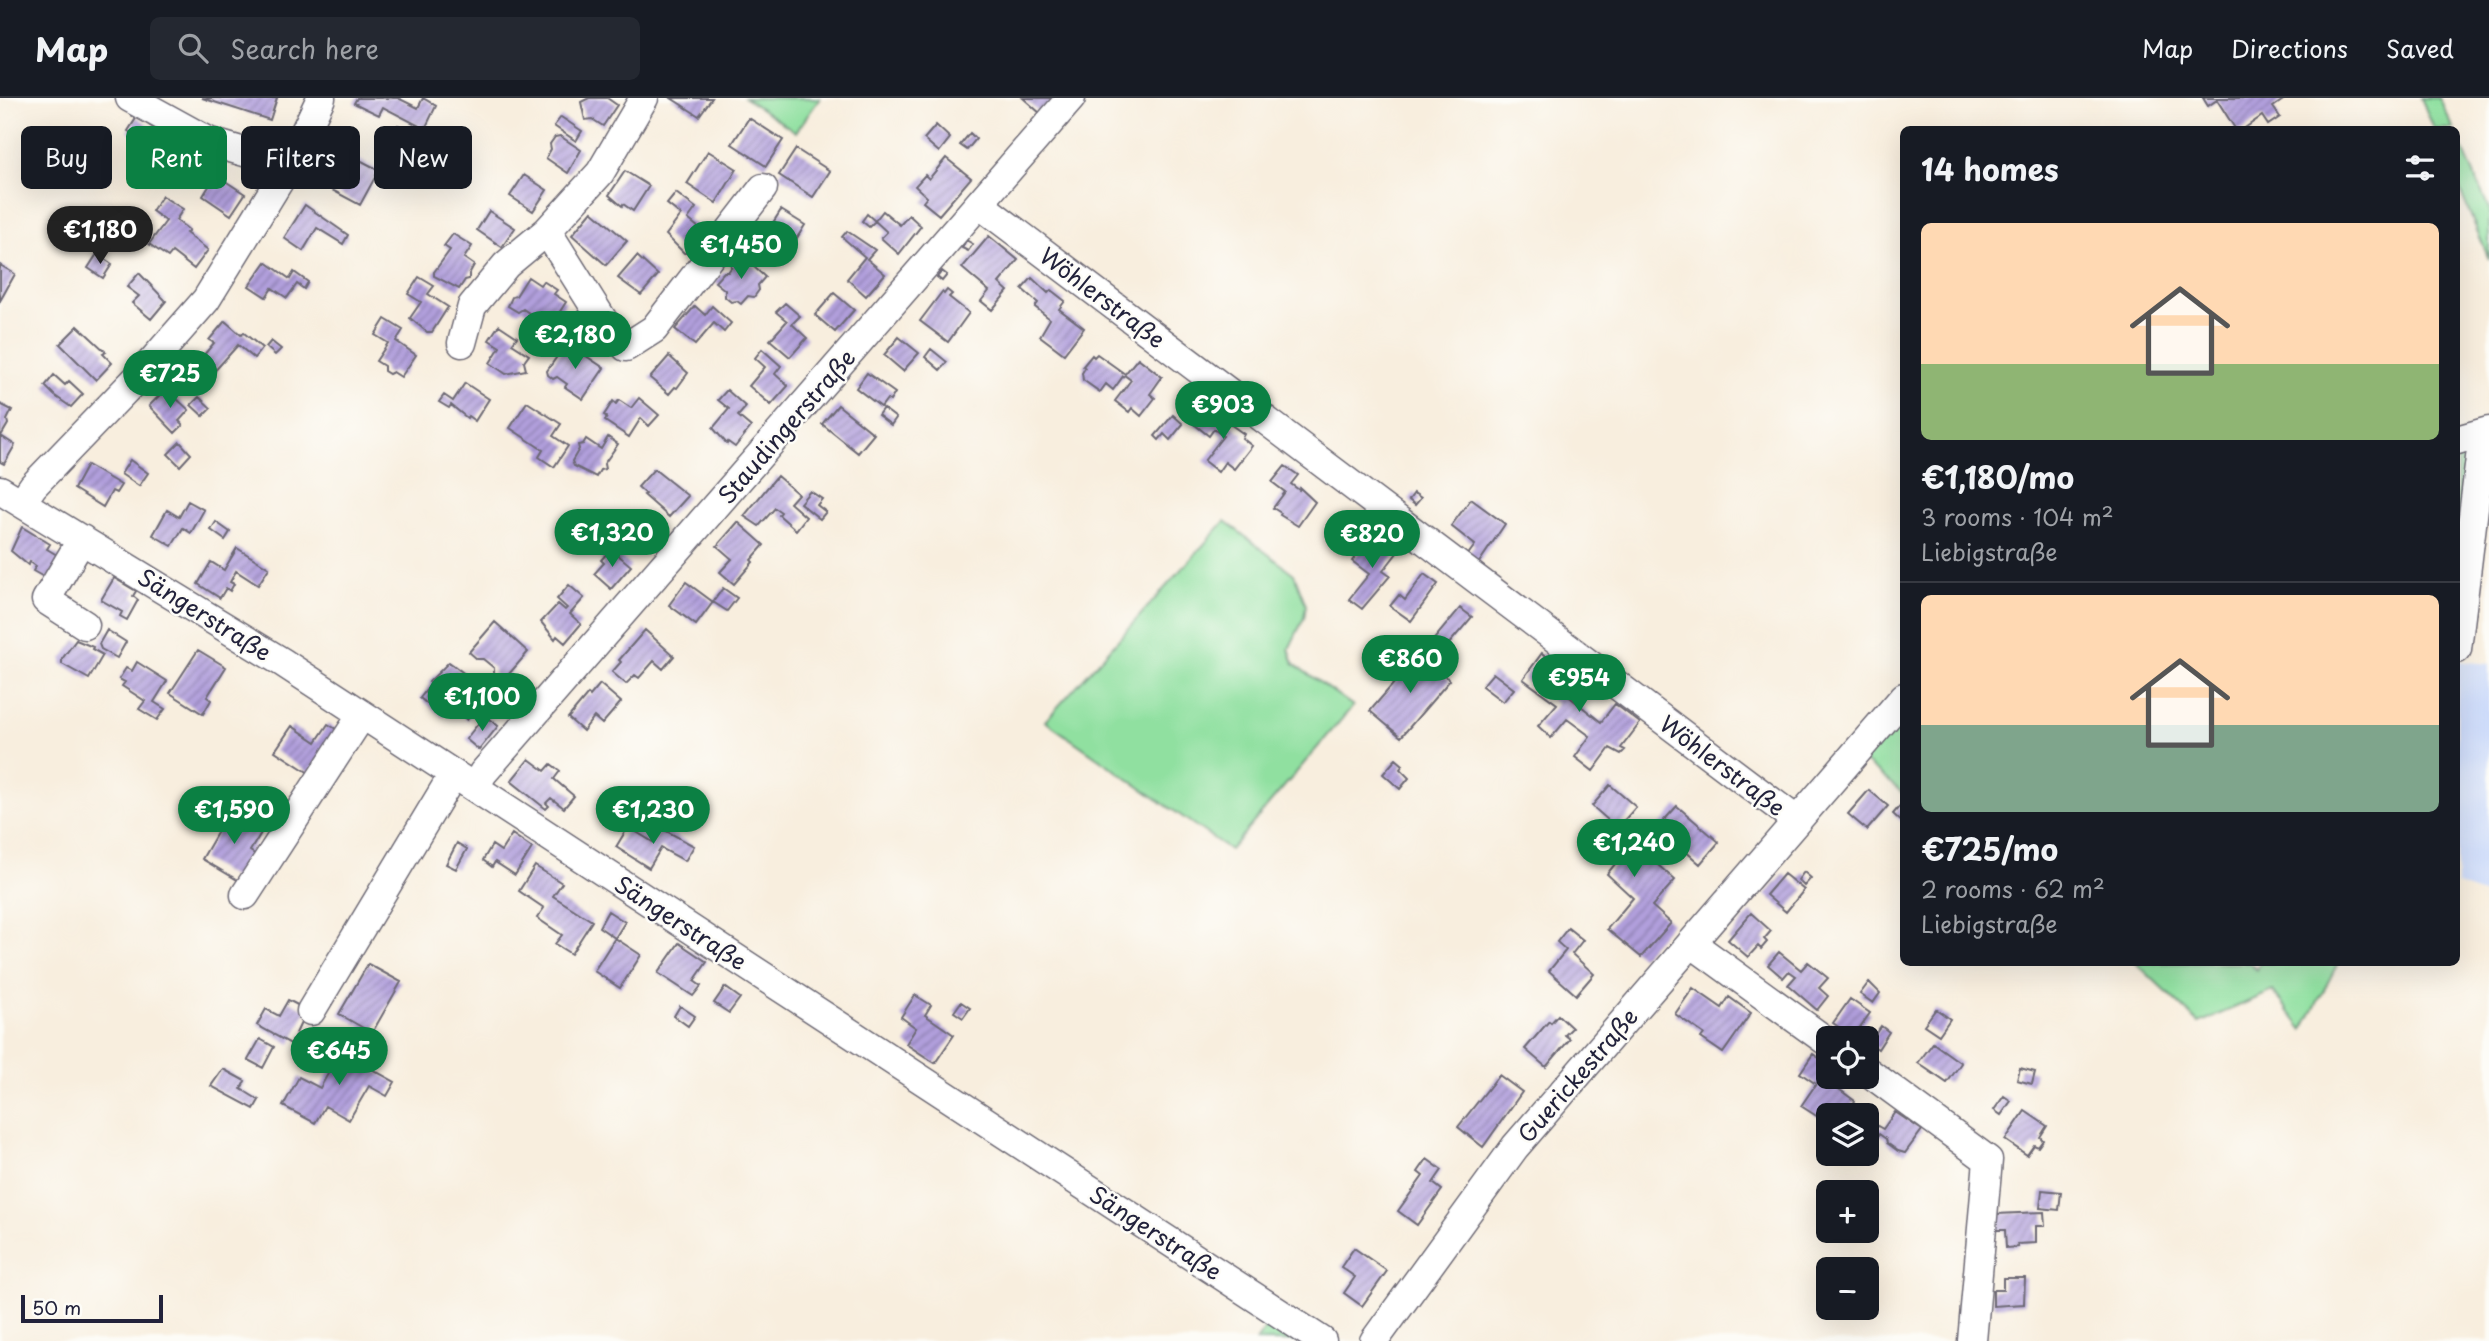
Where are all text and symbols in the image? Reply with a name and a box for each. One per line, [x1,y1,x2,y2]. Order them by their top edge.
search box [150,17,640,80]
text: Map [35,23,108,73]
icon: search [174,29,212,67]
text: Search here [230,29,379,68]
text: Map [2142,30,2193,66]
text: Directions [2231,30,2348,66]
text: Saved [2386,30,2454,66]
chip: Buy [21,126,112,189]
chip: Rent [126,126,227,189]
chip: Filters [241,126,360,189]
chip: New [374,126,472,189]
text: 14 homes [1921,146,2059,191]
icon: filters [2401,149,2439,187]
pin: €1,180 [43,206,157,266]
text: €1,180 [63,211,137,246]
pin: €1,450 [684,222,798,281]
text: €1,450 [700,226,782,261]
street label: Wöhlerstraße [1033,238,1173,356]
icon: home [2117,268,2243,394]
pin: €2,180 [518,312,632,371]
text: €2,180 [534,316,616,351]
street label: Staudingerstraße [709,341,863,511]
pin: €725 [129,350,211,410]
text: €725 [139,355,201,390]
pin: €903 [1182,382,1264,441]
text: €903 [1191,386,1255,421]
text: €1,180/mo [1921,454,2074,499]
text: 3 rooms · 104 m² [1921,499,2114,534]
pin: €1,320 [555,510,669,569]
pin: €820 [1331,510,1413,570]
text: €1,320 [571,514,653,549]
text: €820 [1340,515,1404,550]
text: Liebigstraße [1921,534,2058,569]
street label: Sängerstraße [131,559,279,669]
pin: €860 [1369,636,1451,695]
text: €860 [1378,640,1442,675]
icon: home [2117,640,2243,766]
pin: €954 [1538,654,1620,714]
text: €954 [1548,659,1610,694]
pin: €1,100 [425,674,539,733]
text: €1,100 [444,678,520,713]
street label: Wöhlerstraße [1653,706,1793,824]
pin: €1,590 [177,786,291,846]
pin: €1,230 [596,786,710,846]
text: €1,590 [194,791,274,826]
text: €1,230 [612,791,694,826]
pin: €1,240 [1577,820,1691,879]
text: €1,240 [1593,824,1675,859]
text: €725/mo [1921,826,2058,871]
street label: Sängerstraße [608,866,754,978]
text: 2 rooms · 62 m² [1921,871,2105,906]
text: Liebigstraße [1921,906,2058,941]
street label: Guerickestraße [1509,1000,1645,1150]
map controls [1816,1026,1879,1320]
button: locate [1816,1026,1879,1089]
pin: €645 [298,1028,380,1087]
text: €645 [307,1032,371,1067]
button: layers [1816,1103,1879,1166]
street label: Sängerstraße [1083,1176,1229,1288]
button: + [1816,1180,1879,1243]
button: − [1816,1257,1879,1320]
scale bar [21,1292,163,1324]
text: 50 m [32,1293,81,1321]

